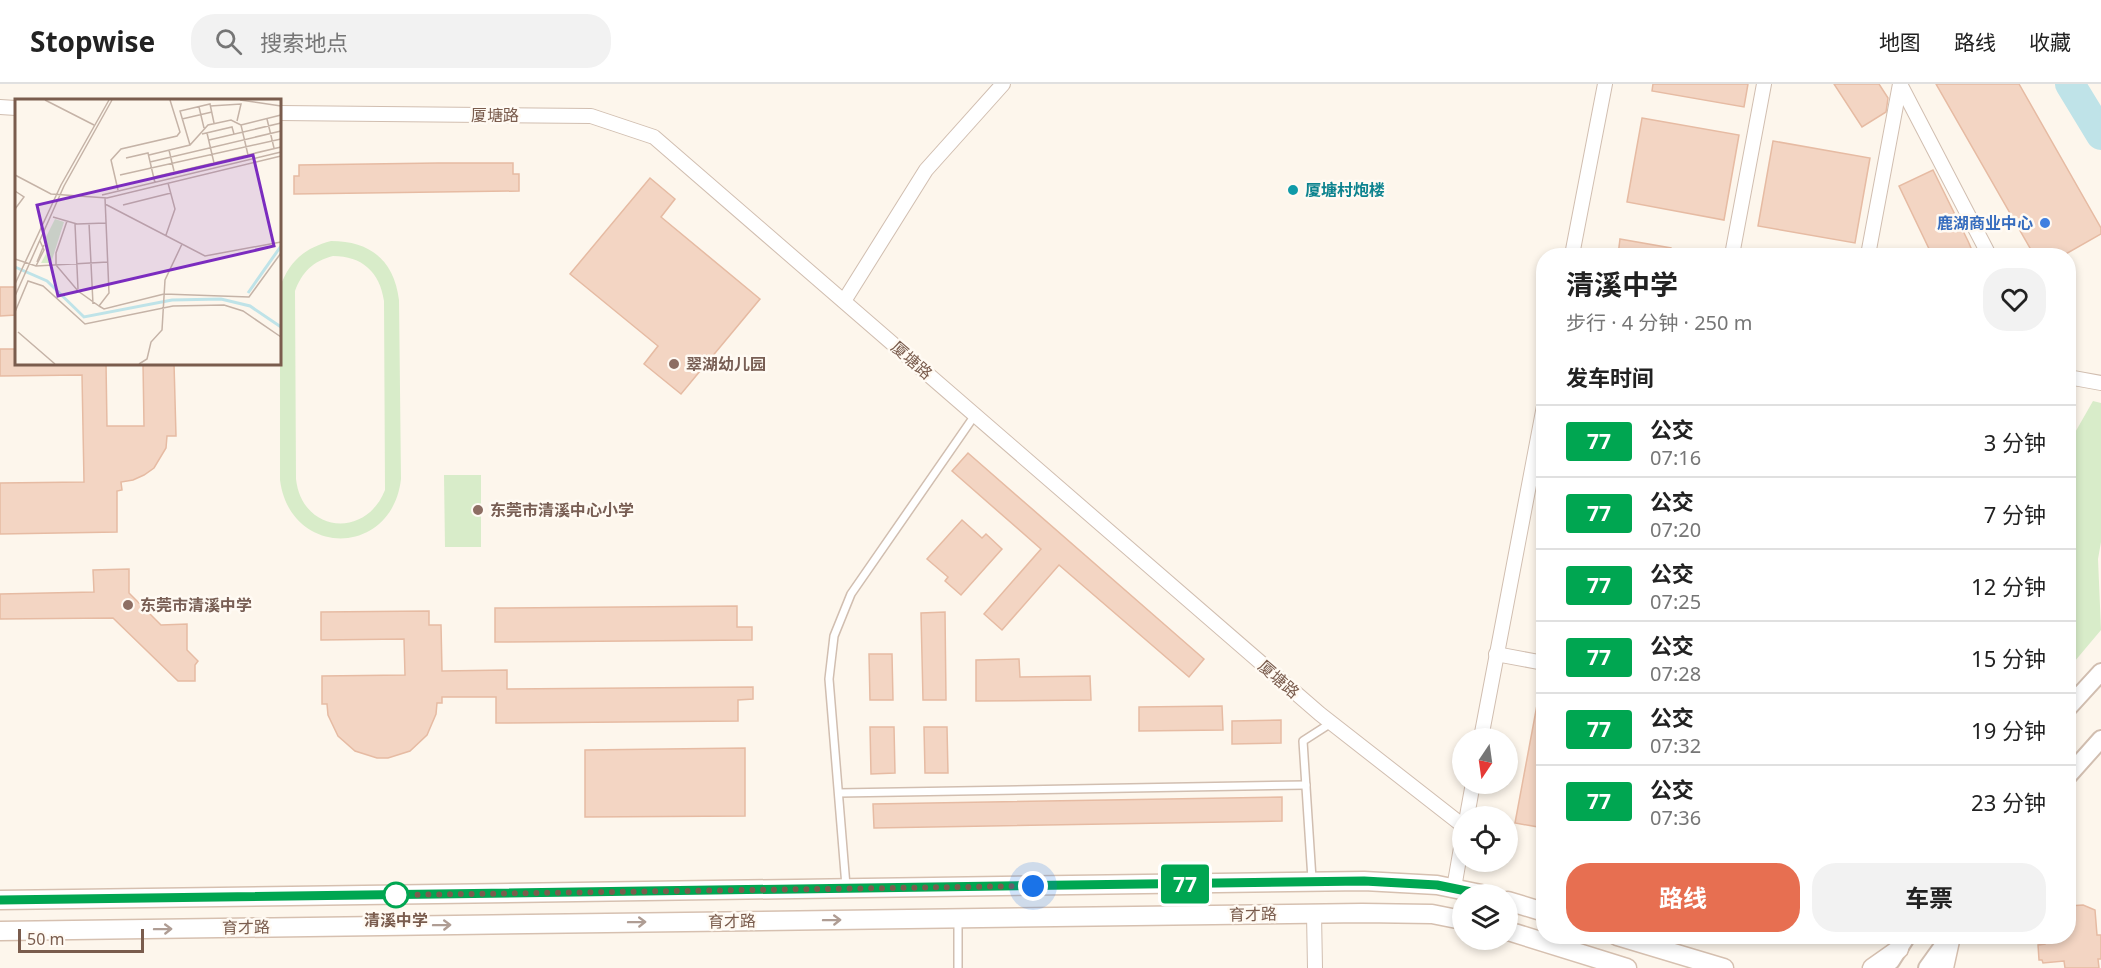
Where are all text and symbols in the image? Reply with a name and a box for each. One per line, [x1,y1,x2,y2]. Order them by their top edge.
search box [191,14,611,68]
text: Stopwise [30,22,155,60]
icon: search [212,25,245,58]
text: 搜索地点 [260,27,348,57]
text: 地图 [1879,28,1921,56]
text: 路线 [1954,28,1996,56]
text: 收藏 [2029,28,2071,56]
inset map [15,99,280,364]
street label: 厦塘路 [471,104,519,126]
place label: 厦塘村炮楼 [1305,179,1385,201]
marker: 厦塘村炮楼 [1286,183,1300,197]
place label: 鹿湖商业中心 [1937,212,2033,234]
marker: 鹿湖商业中心 [2038,216,2052,230]
text: 清溪中学 [1566,265,1678,303]
button: heart [1983,268,2046,331]
text: 步行 · 4 分钟 · 250 m [1566,309,1752,336]
street label: 厦塘路 [887,336,937,384]
place label: 翠湖幼儿园 [686,353,766,375]
marker: 翠湖幼儿园 [667,357,681,371]
text: 发车时间 [1566,362,1654,392]
text: 公交 [1650,414,1694,444]
text: 77 [1587,427,1611,455]
text: 3 分钟 [1984,427,2046,457]
text: 07:16 [1650,444,1701,471]
text: 公交 [1650,486,1694,516]
place label: 东莞市清溪中心小学 [490,499,634,521]
text: 77 [1587,499,1611,527]
text: 7 分钟 [1984,499,2046,529]
marker: 东莞市清溪中心小学 [471,503,485,517]
text: 07:20 [1650,516,1701,543]
text: 公交 [1650,558,1694,588]
text: 77 [1587,571,1611,599]
text: 12 分钟 [1971,571,2046,601]
text: 07:25 [1650,588,1701,615]
place label: 东莞市清溪中学 [140,594,252,616]
marker: 东莞市清溪中学 [121,598,135,612]
text: 公交 [1650,630,1694,660]
text: 77 [1587,643,1611,671]
text: 15 分钟 [1971,643,2046,673]
street label: 厦塘路 [1254,655,1304,703]
text: 07:28 [1650,660,1701,687]
text: 公交 [1650,702,1694,732]
text: 77 [1587,715,1611,743]
text: 19 分钟 [1971,715,2046,745]
north arrow [1452,728,1518,794]
map controls [1452,728,1518,950]
text: 07:32 [1650,732,1701,759]
text: 公交 [1650,774,1694,804]
text: 77 [1587,787,1611,815]
text: 23 分钟 [1971,787,2046,817]
text: 07:36 [1650,804,1701,831]
button: locate [1452,806,1518,872]
button: 路线 [1566,863,1800,932]
button: 车票 [1812,863,2046,932]
line badge: 77 [1158,864,1212,904]
text: 77 [1173,870,1197,898]
your location [1018,871,1048,901]
marker: 清溪中学 [383,882,409,908]
button: layers [1452,884,1518,950]
street label: 育才路 [1229,903,1277,925]
place label: 清溪中学 [364,909,428,931]
street label: 育才路 [708,910,756,932]
one-way arrow [822,914,842,926]
street label: 育才路 [222,916,270,938]
one-way arrow [627,917,647,928]
one-way arrow [432,919,452,931]
one-way arrow [153,923,173,934]
scale bar [18,926,144,954]
text: 50 m [27,928,64,950]

